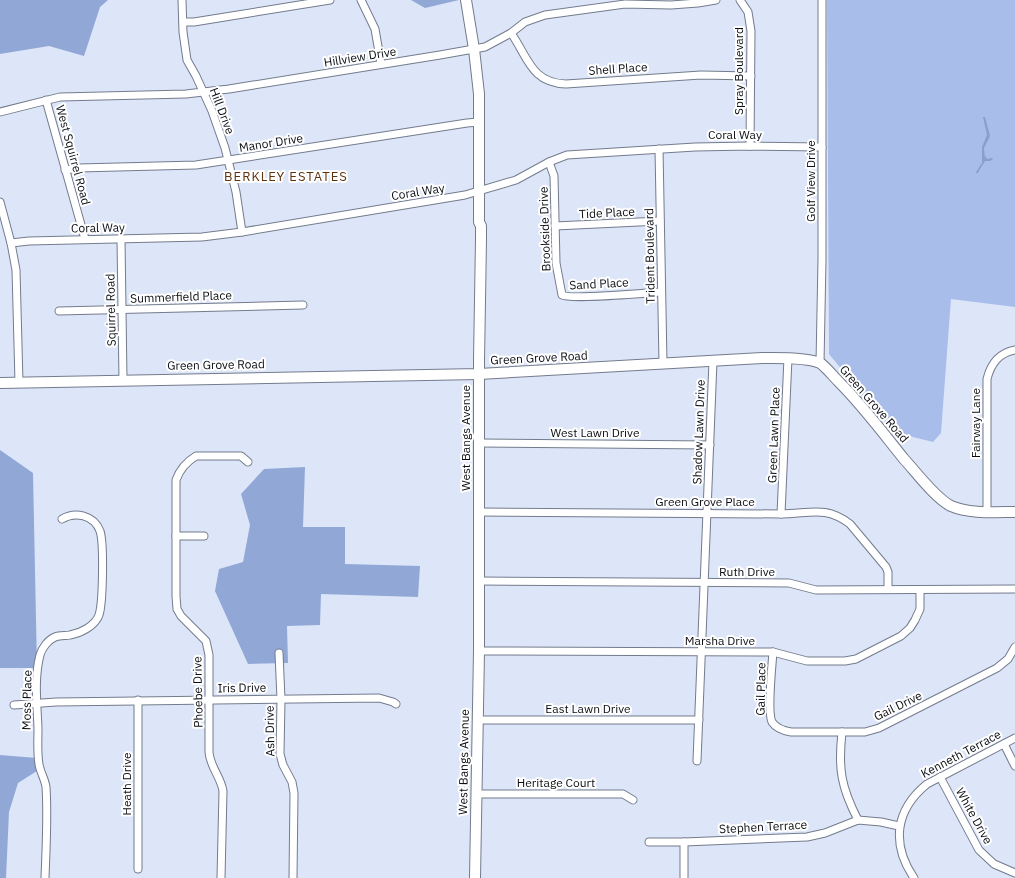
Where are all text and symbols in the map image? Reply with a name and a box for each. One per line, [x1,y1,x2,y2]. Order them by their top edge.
street label: Spray Boulevard [731,27,746,115]
street label: Hillview Drive [323,43,398,70]
street label: Shell Place [588,59,648,78]
street label: Hill Drive [207,85,238,137]
street label: West Squirrel Road [53,103,94,206]
street label: Coral Way [708,127,762,142]
street label: Manor Drive [238,130,304,155]
street label: Golf View Drive [803,140,818,222]
district label: BERKLEY ESTATES [224,168,348,185]
street label: Coral Way [390,180,446,203]
street label: Brookside Drive [536,186,553,272]
street label: Tide Place [579,204,636,221]
street label: Trident Boulevard [641,208,658,304]
street label: Coral Way [71,220,125,235]
street label: Squirrel Road [102,273,119,347]
street label: Sand Place [569,274,629,293]
street label: Summerfield Place [130,287,232,306]
street label: Green Grove Road [490,347,588,368]
street label: Green Grove Road [167,356,265,373]
street label: Green Grove Road [837,362,912,445]
street label: Shadow Lawn Drive [689,379,708,485]
street label: West Bangs Avenue [458,385,473,491]
street label: Green Lawn Place [764,386,783,483]
street label: Fairway Lane [968,388,983,458]
street label: West Lawn Drive [551,425,640,440]
street label: Green Grove Place [655,494,755,509]
street label: Ruth Drive [719,564,776,579]
street label: Marsha Drive [685,633,756,648]
street label: Phoebe Drive [189,656,206,728]
street label: Gail Place [753,662,768,716]
street label: Moss Place [18,669,35,730]
street label: Iris Drive [217,680,267,695]
street label: Gail Drive [871,687,925,724]
street label: East Lawn Drive [545,701,631,716]
street label: Ash Drive [262,705,277,757]
street label: West Bangs Avenue [455,708,472,815]
street label: Kenneth Terrace [918,726,1004,781]
street label: Heath Drive [119,752,134,816]
street label: Heritage Court [517,775,595,790]
street label: White Drive [953,785,996,847]
street label: Stephen Terrace [719,817,808,836]

